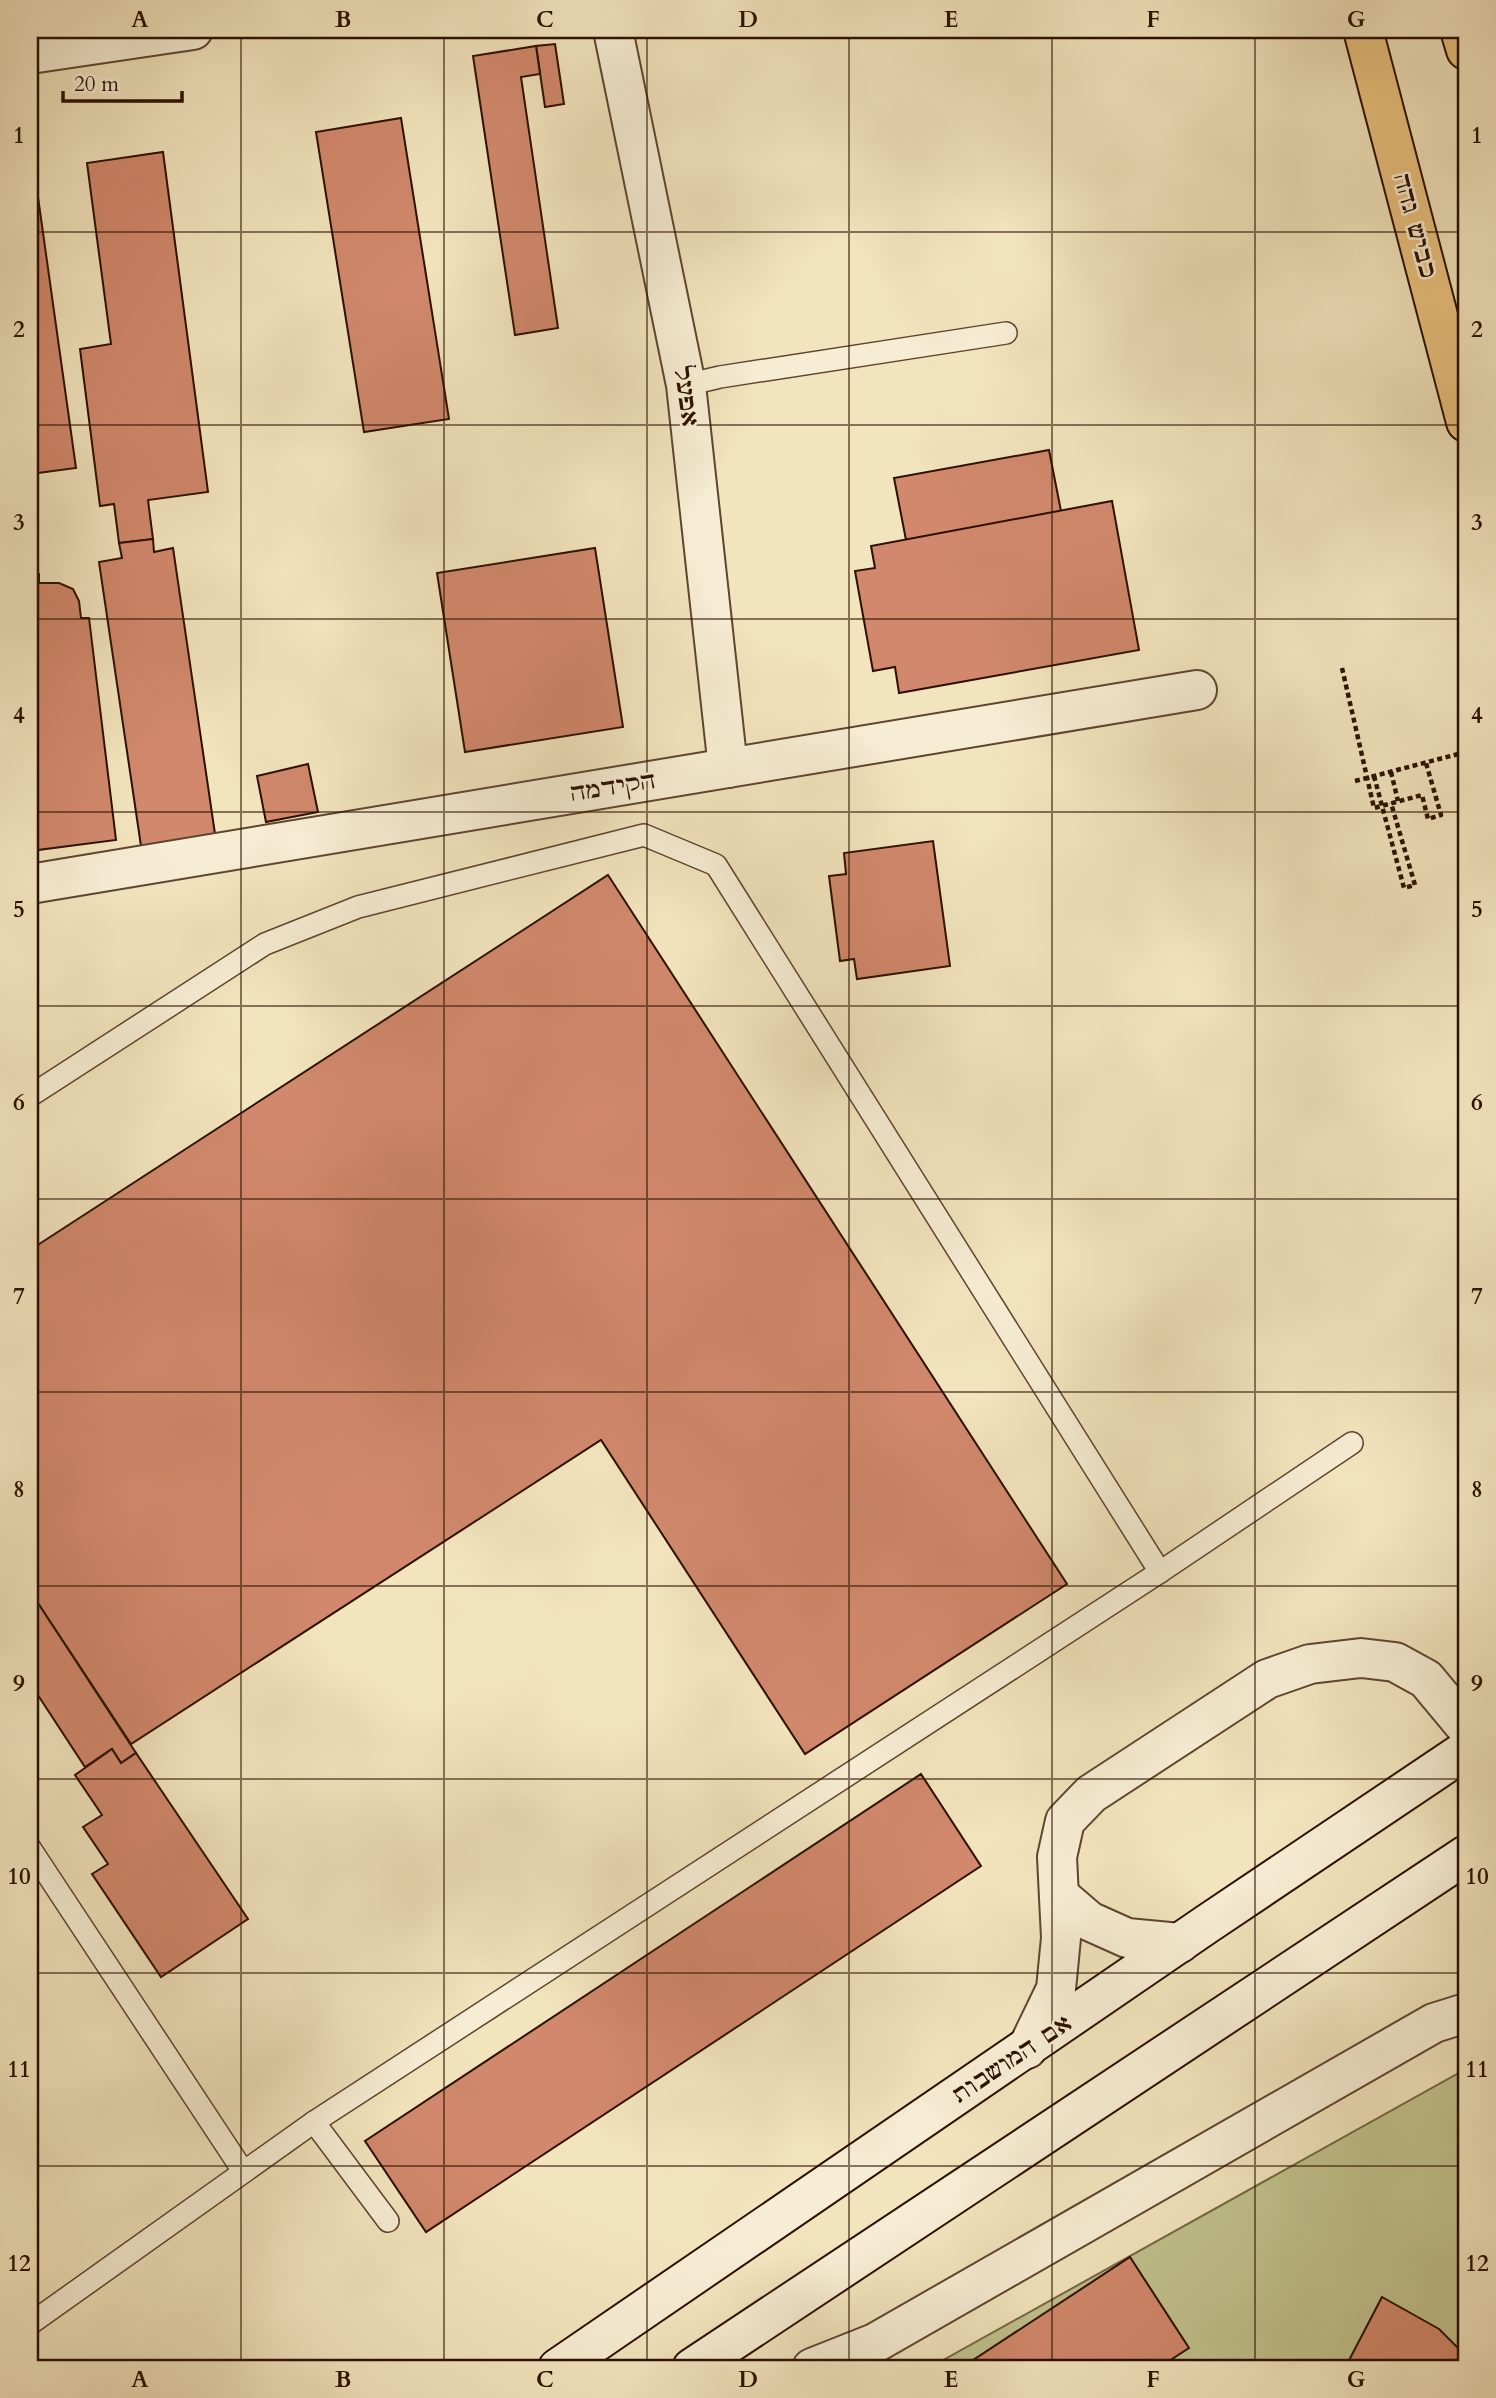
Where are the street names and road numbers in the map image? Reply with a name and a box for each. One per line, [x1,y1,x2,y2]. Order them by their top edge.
street label: כביש גהה [1385,170,1445,282]
street label: אפעל [665,364,707,428]
street label: הקידמה [568,764,658,810]
street label: אם המושבות [946,2007,1078,2111]

